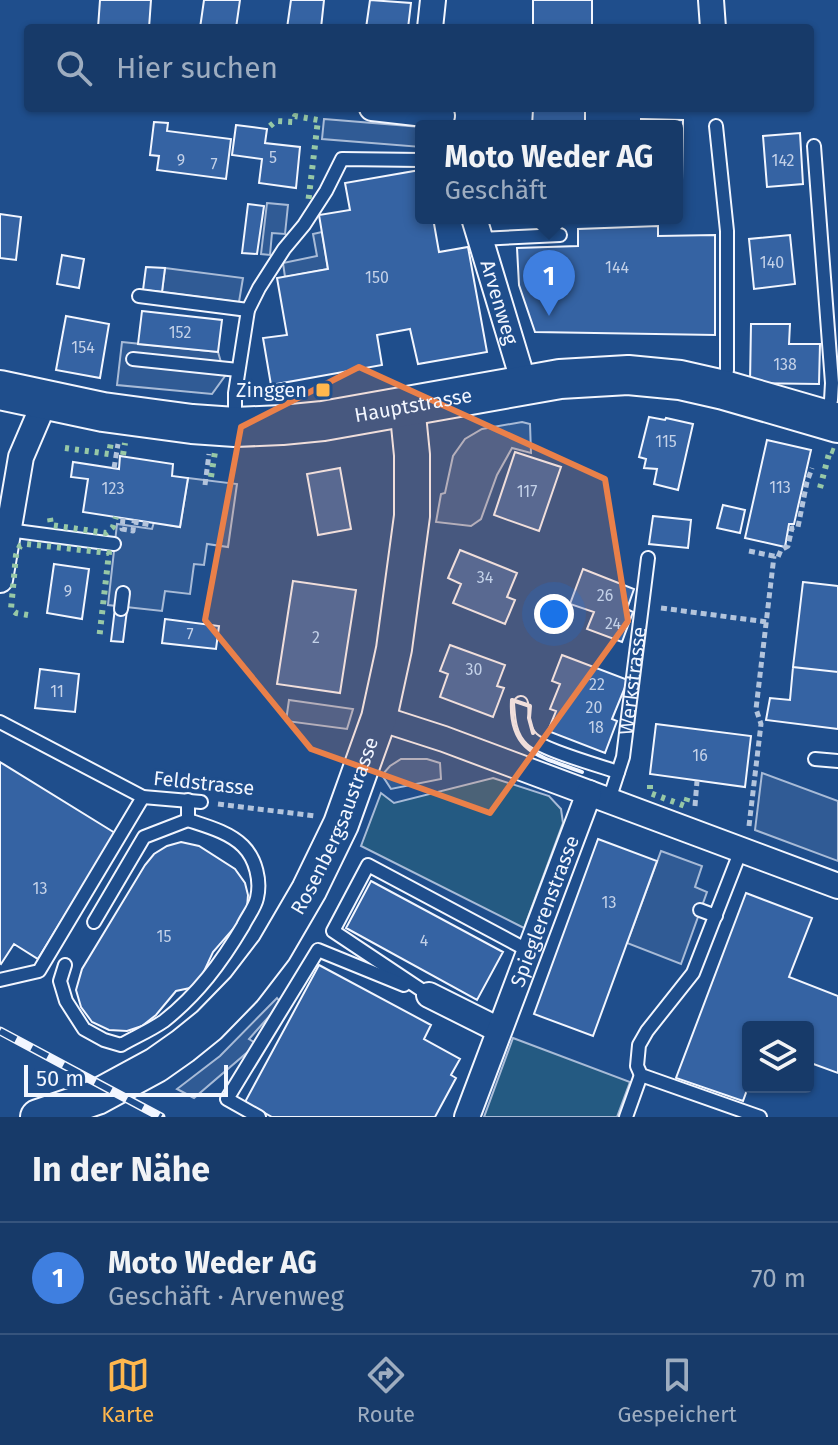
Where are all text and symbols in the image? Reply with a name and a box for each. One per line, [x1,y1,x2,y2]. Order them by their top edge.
search box [24,24,814,112]
icon: search [52,46,96,90]
text: Hier suchen [116,50,278,86]
popup [415,120,683,224]
text: Moto Weder AG [445,139,653,175]
house number: 5 [269,148,277,167]
house number: 9 [177,151,185,170]
house number: 142 [771,151,795,170]
house number: 7 [210,155,218,174]
text: Geschäft [445,175,547,206]
pin: 1 [523,250,575,316]
house number: 140 [760,253,784,272]
street label: Arvenweg [475,257,524,348]
house number: 144 [605,258,629,277]
house number: 150 [365,268,389,287]
house number: 152 [169,323,191,342]
house number: 154 [71,338,95,357]
house number: 138 [773,355,797,374]
place label: Zinggen [236,378,307,402]
marker: Zinggen [314,381,332,399]
street label: Hauptstrasse [352,383,474,427]
house number: 115 [655,432,677,451]
house number: 113 [769,478,791,497]
house number: 123 [102,479,124,498]
house number: 117 [517,482,537,501]
house number: 34 [477,568,494,587]
house number: 9 [64,582,72,601]
house number: 26 [597,586,613,605]
your location [534,594,574,634]
house number: 24 [605,614,621,633]
house number: 7 [186,625,194,644]
street label: Werkstrasse [614,625,651,736]
house number: 2 [312,628,320,647]
house number: 30 [466,660,483,679]
house number: 22 [589,675,605,694]
house number: 11 [50,682,64,701]
house number: 20 [586,698,602,717]
house number: 18 [588,718,604,737]
street label: Rosenbergsaustrasse [285,734,383,919]
house number: 16 [692,746,708,765]
street label: Feldstrasse [152,766,256,800]
street label: Spieglerenstrasse [505,832,584,990]
house number: 13 [33,879,47,898]
house number: 13 [602,893,616,912]
house number: 15 [157,927,171,946]
house number: 4 [420,931,429,950]
map controls [742,1021,814,1093]
button: layers [742,1021,814,1093]
scale bar [24,1061,228,1097]
text: 50 m [36,1065,84,1092]
text: In der Nähe [32,1149,210,1190]
text: Moto Weder AG [108,1245,317,1281]
text: 1 [52,1263,64,1294]
text: 70 m [751,1263,806,1294]
text: Geschäft · Arvenweg [108,1281,344,1312]
tab: Karte [101,1353,154,1428]
tab: Route [357,1353,415,1428]
tab: Gespeichert [617,1353,737,1428]

